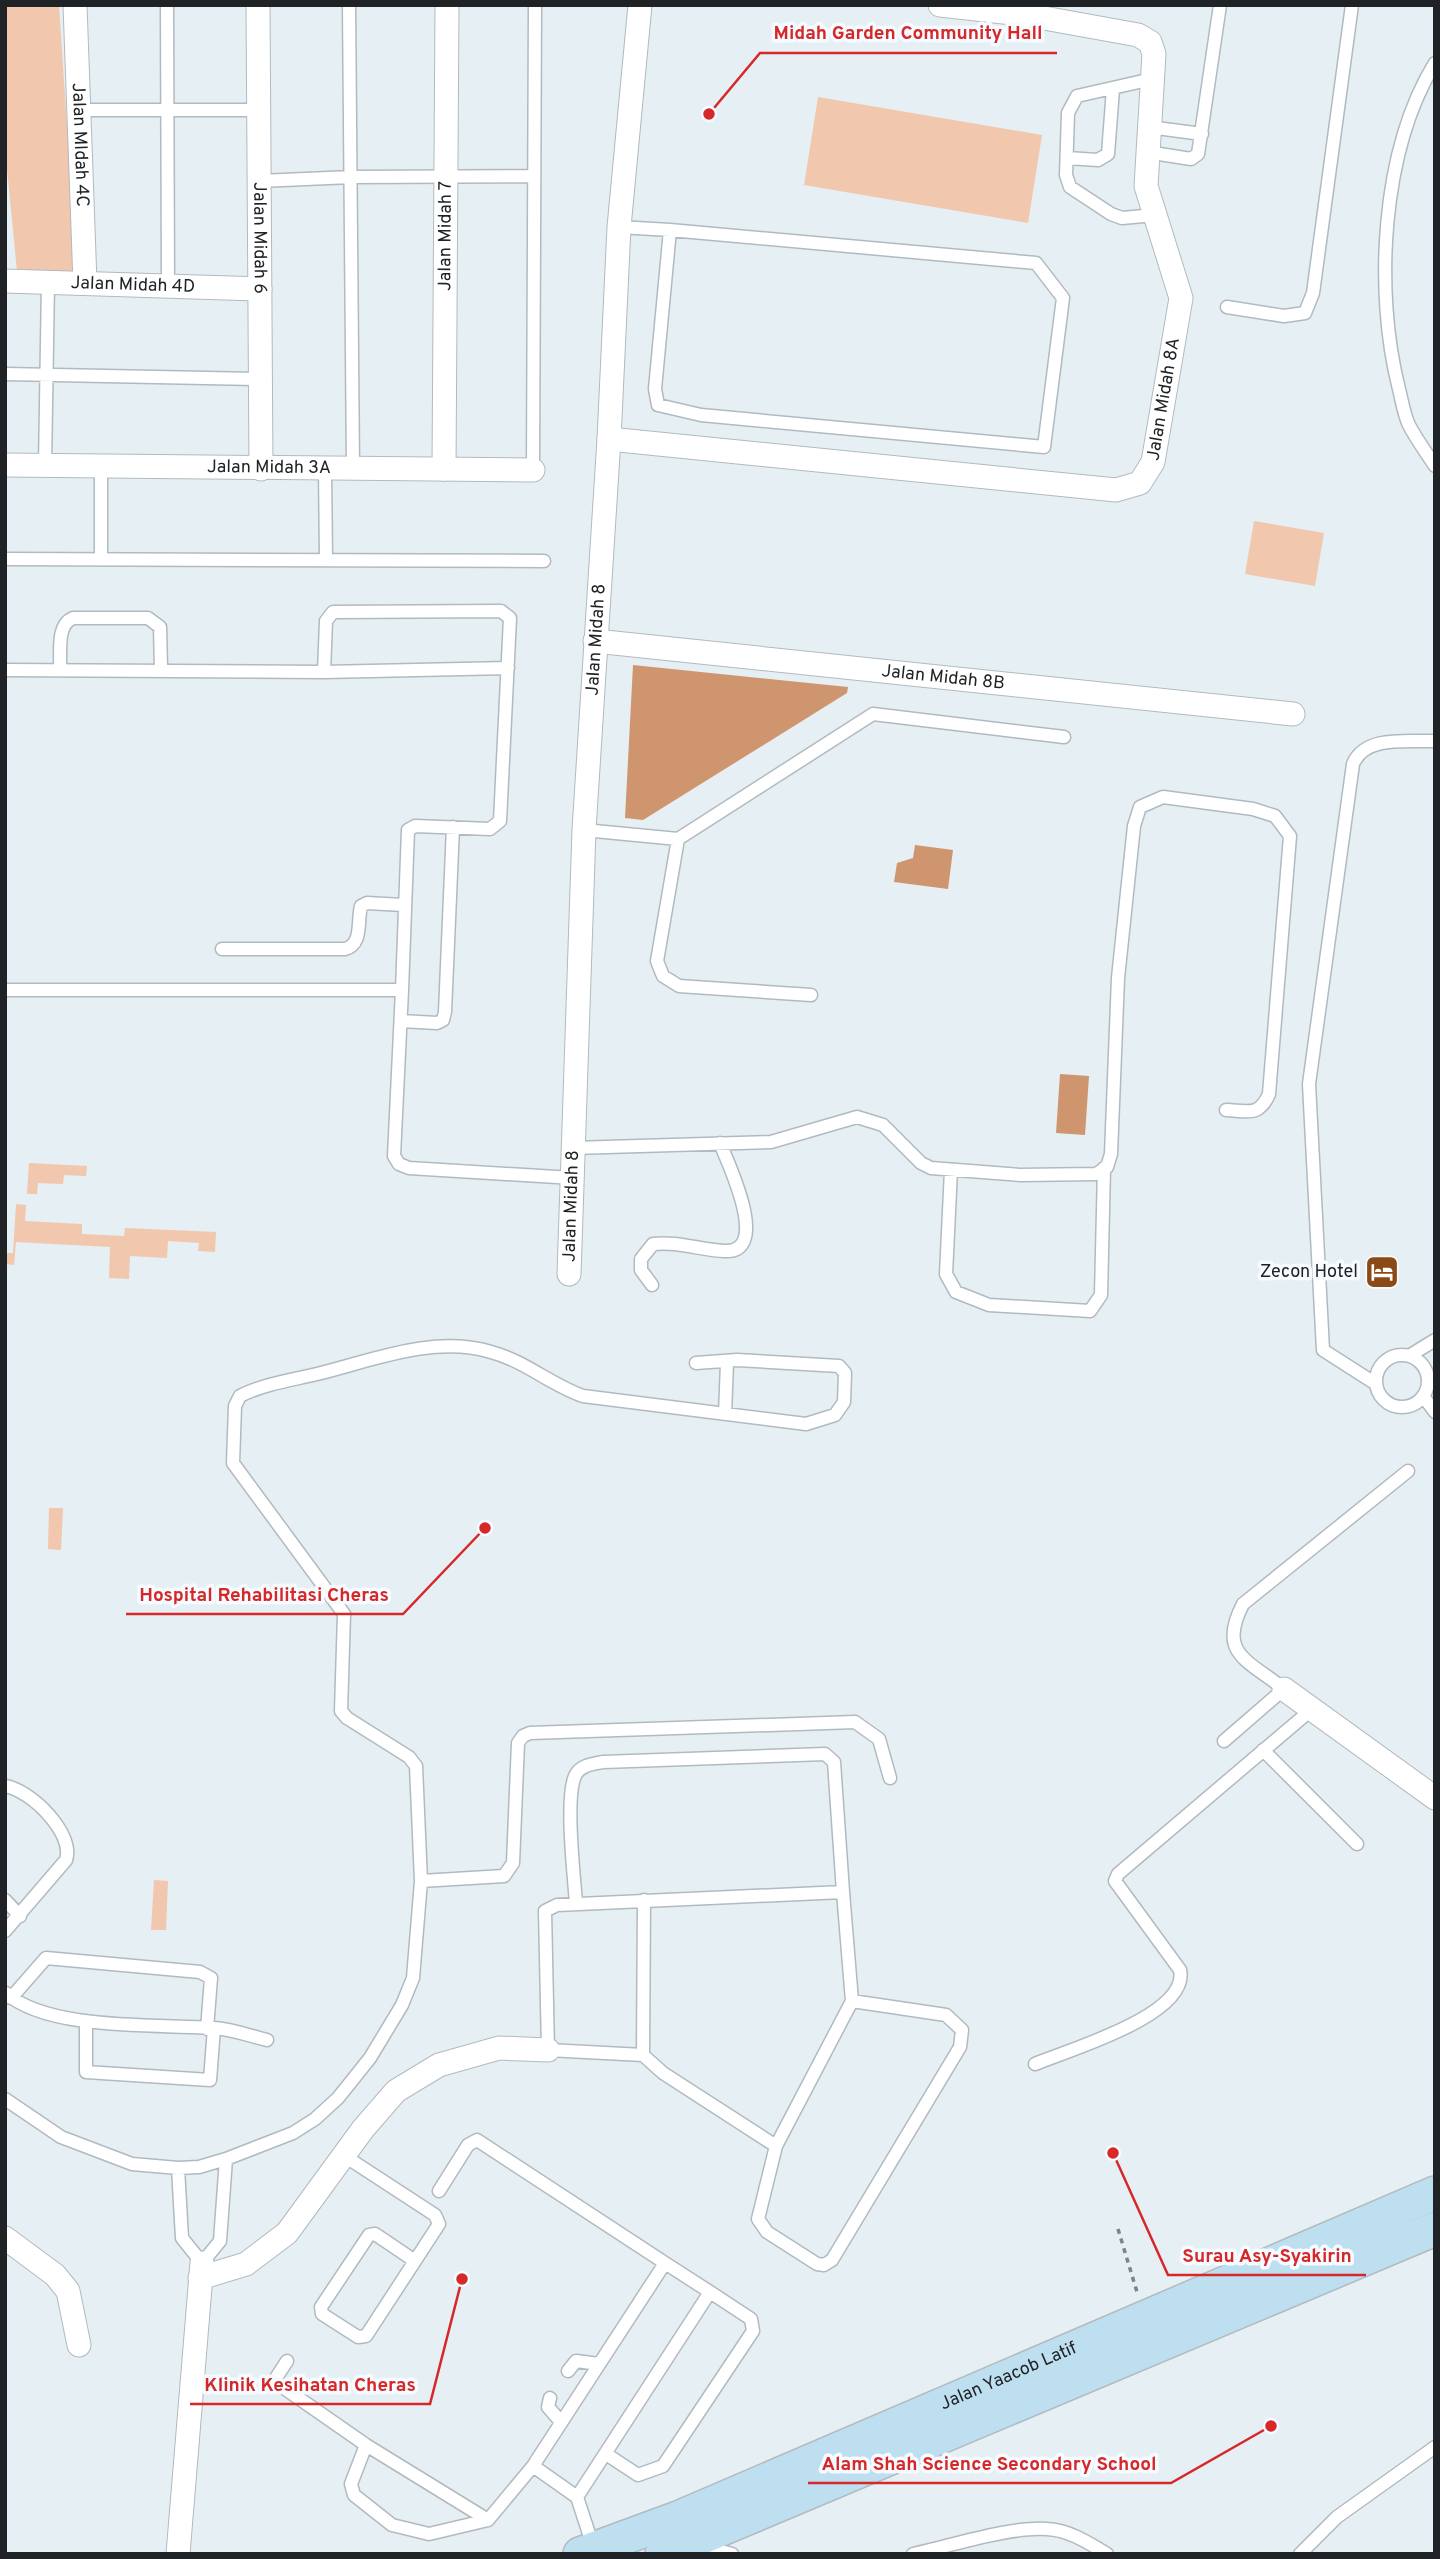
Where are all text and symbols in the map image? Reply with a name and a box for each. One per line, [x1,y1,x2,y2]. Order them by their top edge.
callout: Midah Garden Community Hall [760,13,1057,53]
text: Midah Garden Community Hall [774,22,1042,46]
street label: Jalan MIdah 4C [66,82,94,208]
street label: Jalan Midah 7 [434,181,457,291]
street label: Jalan Midah 6 [248,182,271,294]
street label: Jalan Midah 4D [70,272,196,298]
street label: Jalan Midah 8A [1142,336,1186,462]
street label: Jalan Midah 3A [207,455,331,480]
street label: Jalan Midah 8 [581,583,611,696]
street label: Jalan Midah 8B [880,660,1006,695]
street label: Jalan Midah 8 [558,1150,585,1262]
hotel icon: Zecon Hotel [1363,1253,1401,1291]
place label: Zecon Hotel [1260,1261,1358,1284]
callout: Hospital Rehabilitasi Cheras [126,1574,403,1614]
text: Hospital Rehabilitasi Cheras [139,1584,389,1608]
callout: Surau Asy-Syakirin [1168,2235,1366,2275]
text: Surau Asy-Syakirin [1182,2245,1352,2269]
street label: Jalan Yaacob Latif [936,2337,1080,2416]
callout: Klinik Kesihatan Cheras [190,2364,430,2404]
text: Klinik Kesihatan Cheras [204,2374,416,2398]
callout: Alam Shah Science Secondary School [808,2443,1171,2483]
text: Alam Shah Science Secondary School [821,2453,1157,2477]

